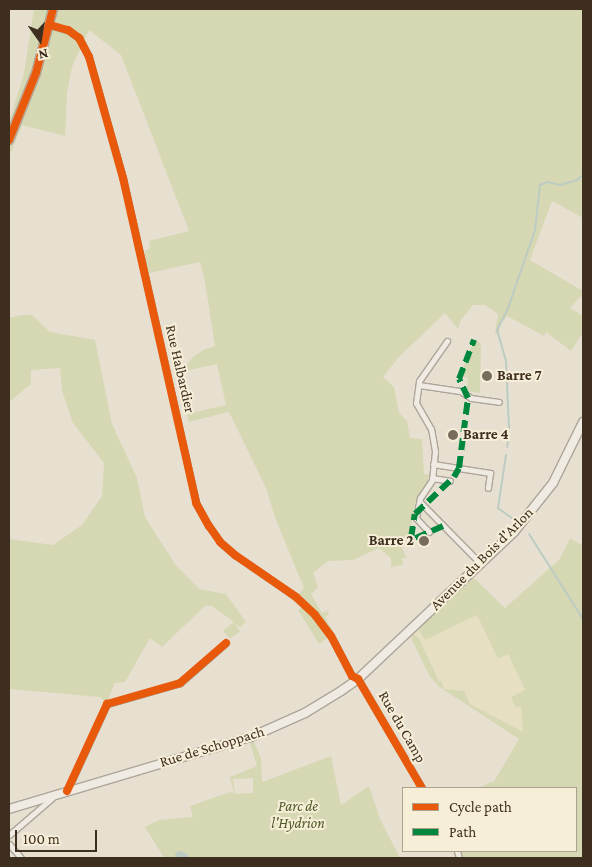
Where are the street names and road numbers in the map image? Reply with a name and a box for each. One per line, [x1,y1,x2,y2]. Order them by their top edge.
street label: Rue Halbardier [161,323,199,415]
street label: Avenue du Bois d'Arlon [427,504,537,614]
street label: Rue du Camp [374,688,430,766]
street label: Rue de Schoppach [158,723,266,771]

